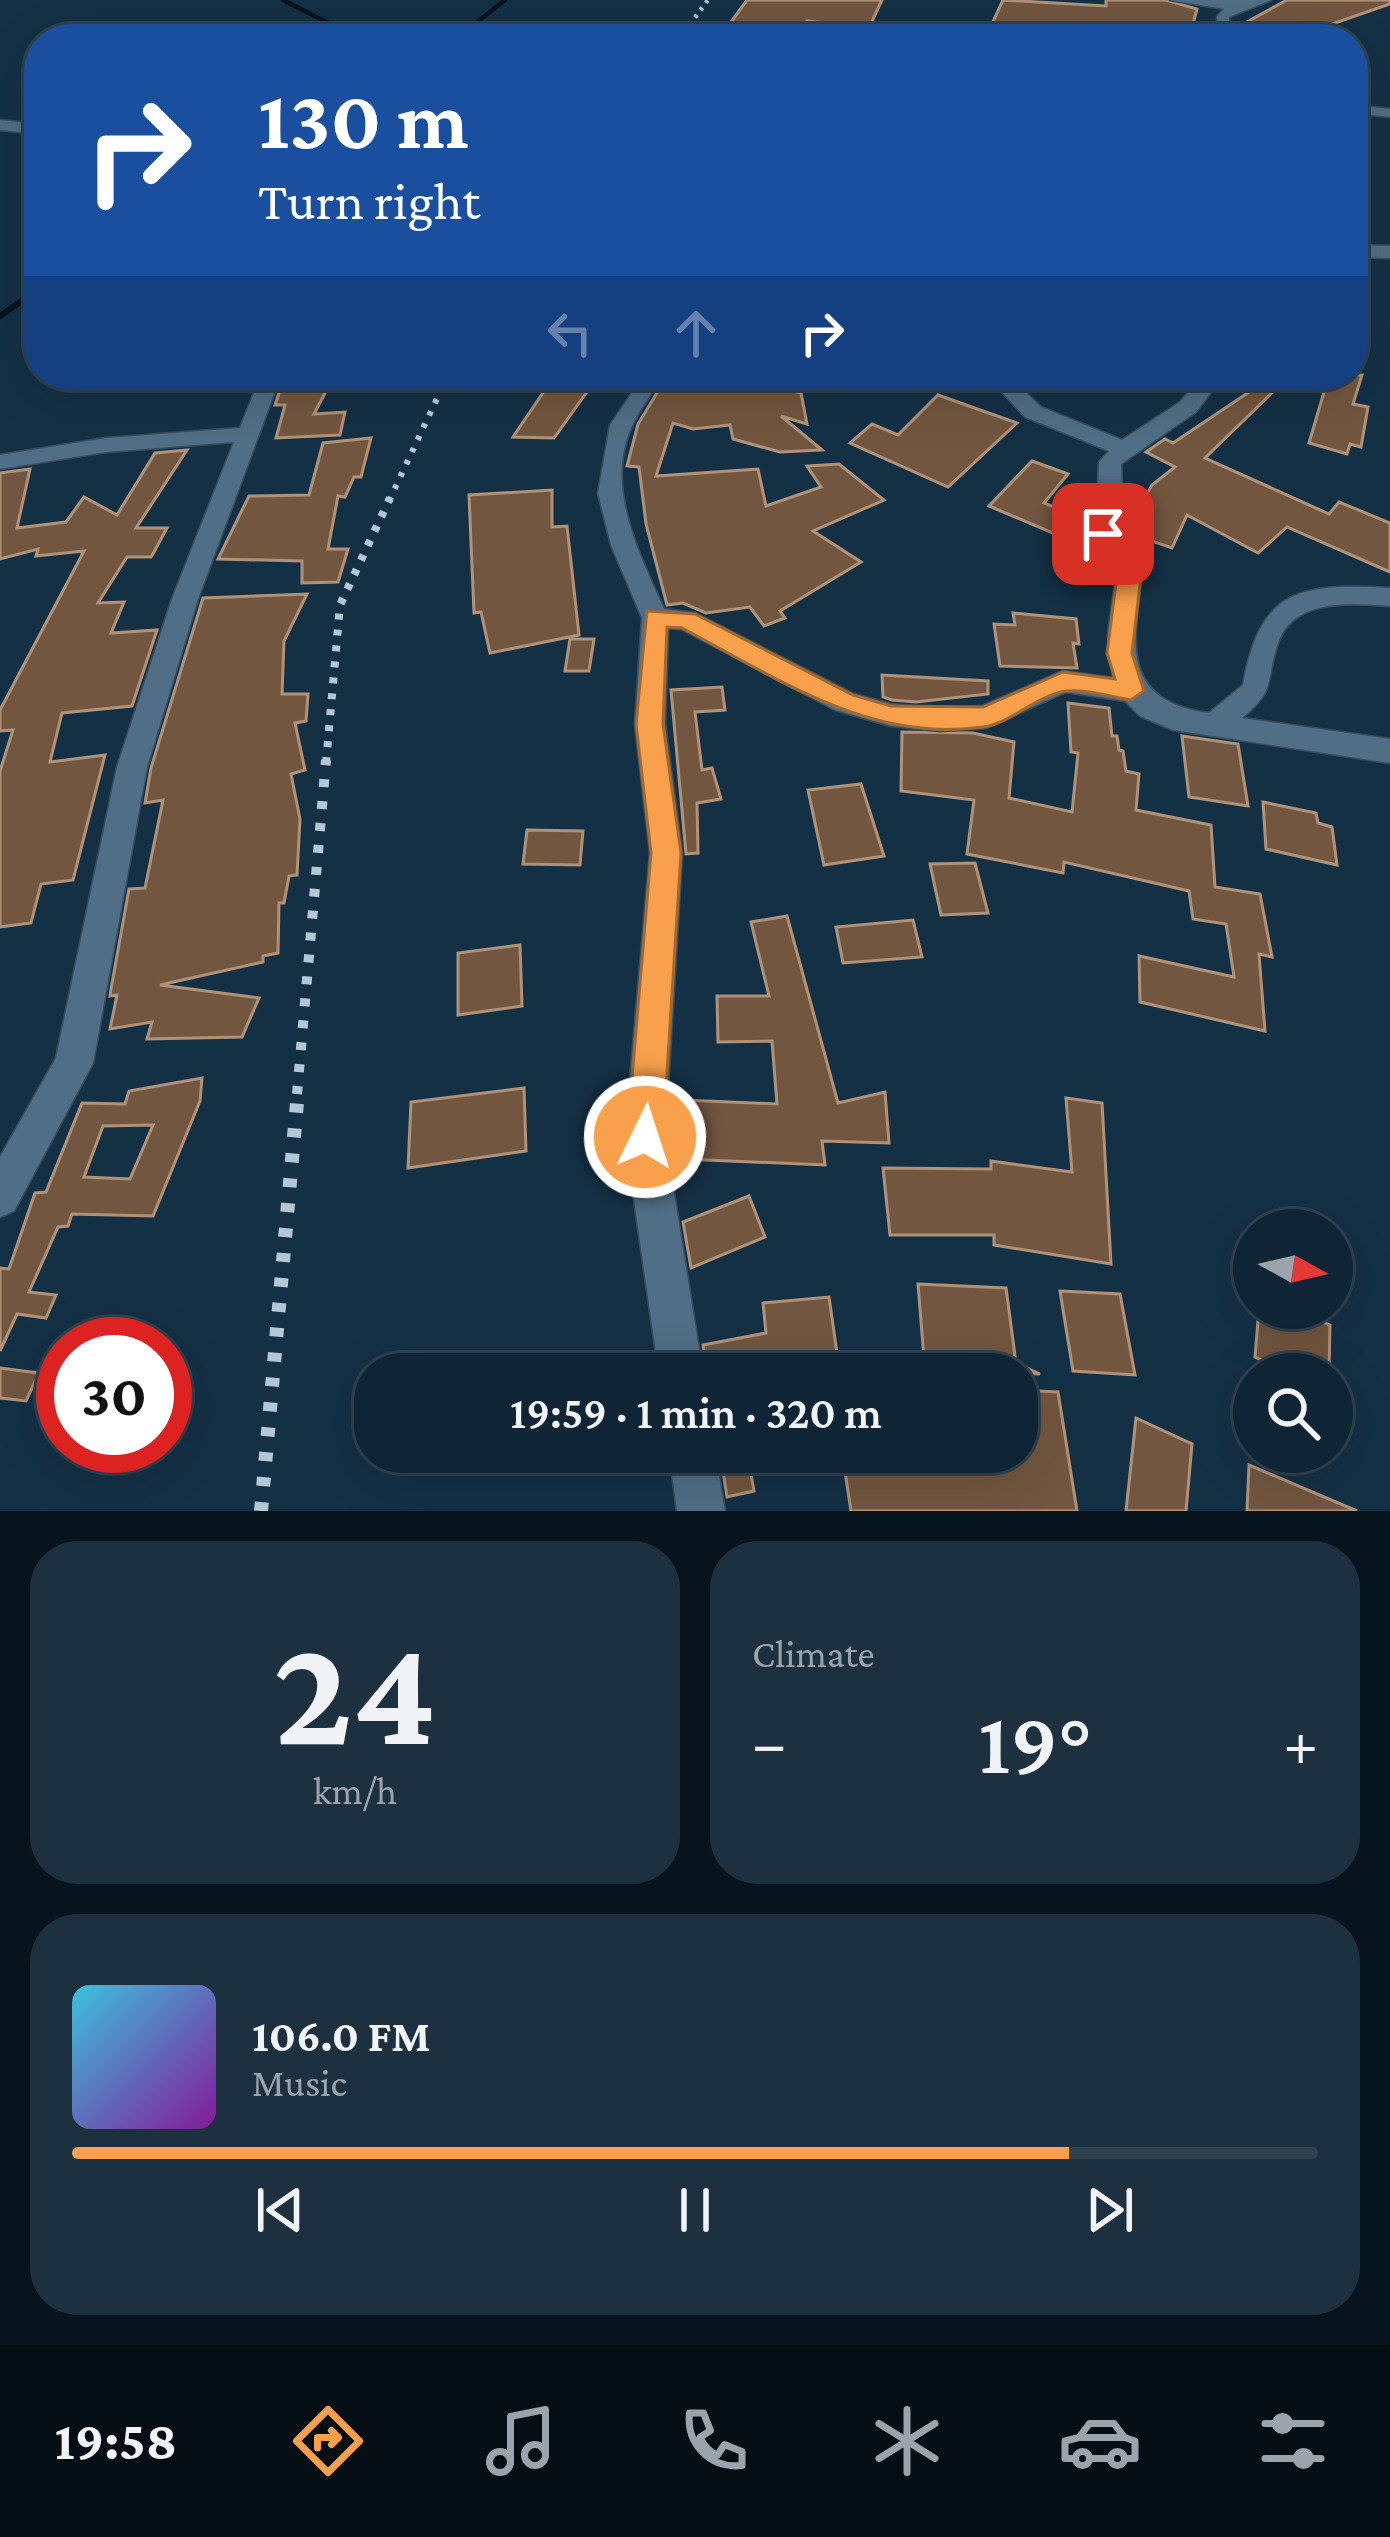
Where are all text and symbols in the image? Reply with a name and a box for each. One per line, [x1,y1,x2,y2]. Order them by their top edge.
icon: right [60,72,216,228]
text: 130 m [258,73,469,166]
text: Turn right [258,171,480,231]
icon: left [537,300,603,366]
icon: ahead [663,300,729,366]
icon: right [789,300,855,366]
pin [1052,483,1154,585]
icon: arrive [1070,501,1136,567]
position arrow [582,1074,708,1200]
north arrow [1233,1209,1353,1329]
map controls [1233,1209,1353,1473]
speed limit sign: 30 [36,1317,192,1473]
button: search [1233,1353,1353,1473]
text: 19:59 · 1 min · 320 m [510,1388,882,1438]
text: 24 [273,1604,437,1778]
text: Climate [752,1632,875,1675]
text: 19° [978,1692,1092,1792]
text: − [752,1706,787,1779]
text: + [1283,1706,1318,1779]
text: km/h [313,1769,397,1812]
text: 106.0 FM [252,2011,431,2061]
text: Music [252,2061,347,2104]
icon: previous [247,2177,313,2243]
icon: pause [662,2177,728,2243]
icon: next [1077,2177,1143,2243]
icon: directions [286,2399,370,2483]
icon: music [479,2399,563,2483]
icon: phone [672,2399,756,2483]
icon: climate [865,2399,949,2483]
icon: car [1058,2399,1142,2483]
icon: filters [1251,2399,1335,2483]
text: 19:58 [55,2411,177,2471]

